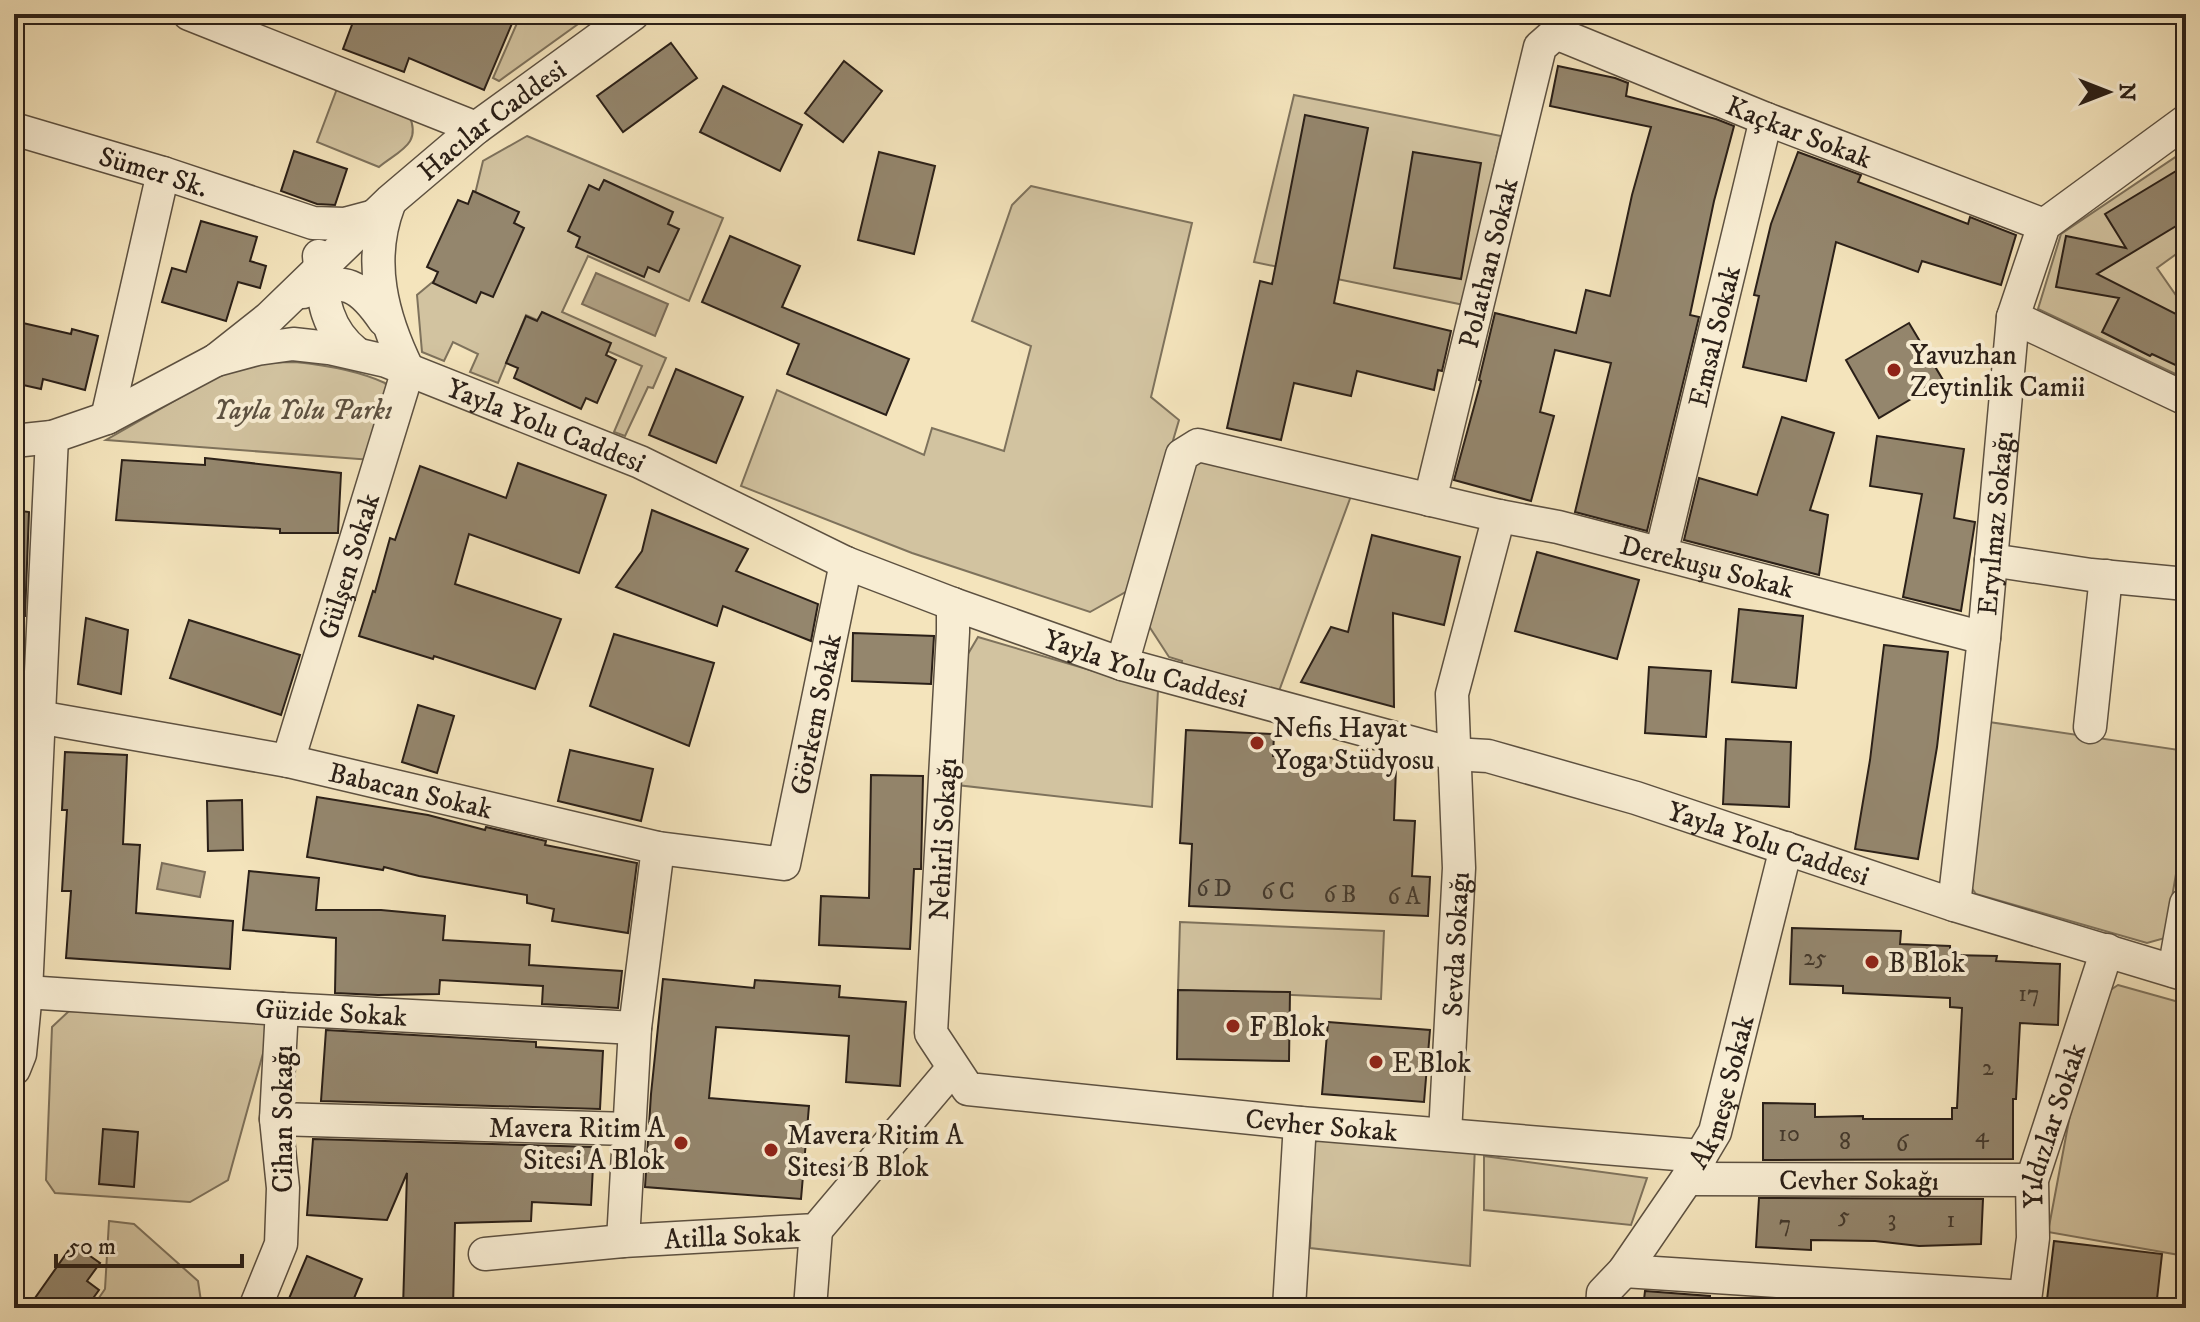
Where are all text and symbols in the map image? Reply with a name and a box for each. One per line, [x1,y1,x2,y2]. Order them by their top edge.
north arrow [2068,52,2148,132]
street label: Hacılar Caddesi [411,53,573,189]
text: N [2113,83,2140,101]
street label: Kaçkar Sokak [1721,89,1877,177]
street label: Sümer Sk. [95,139,213,206]
street label: Polathan Sokak [1452,175,1527,352]
street label: Emsal Sokak [1681,262,1749,411]
place label: Yavuzhan Zeytinlik Camii [1910,338,2085,405]
marker: Yavuzhan Zeytinlik Camii [1885,361,1903,379]
street label: Yayla Yolu Caddesi [441,371,651,481]
park label: Yayla Yolu Parkı [214,393,392,428]
street label: Eryılmaz Sokağı [1970,429,2022,617]
street label: Gülşen Sokak [310,489,388,644]
street label: Derekuşu Sokak [1616,528,1798,607]
street label: Yayla Yolu Caddesi [1039,622,1251,716]
street label: Görkem Sokak [783,631,850,798]
place label: Nefis Hayat Yoga Stüdyosu [1273,711,1435,778]
marker: Nefis Hayat Yoga Stüdyosu [1248,734,1266,752]
street label: Babacan Sokak [325,755,496,828]
street label: Nehirli Sokağı [922,757,965,921]
street label: Yayla Yolu Caddesi [1663,794,1874,894]
street label: Sevda Sokağı [1435,871,1478,1018]
house number: 6 D [1196,874,1232,904]
house number: 6 C [1261,877,1295,907]
house number: 6 B [1324,880,1356,910]
house number: 6 A [1388,882,1421,912]
house number: 25 [1803,943,1827,973]
place label: B Blok [1888,946,1965,981]
marker: B Blok [1863,953,1881,971]
house number: 17 [2018,979,2040,1009]
street label: Güzide Sokak [254,991,408,1035]
place label: F Blok [1249,1010,1326,1045]
street label: Akmeşe Sokak [1681,1012,1763,1175]
marker: F Blok [1224,1017,1242,1035]
street label: Yıldızlar Sokak [2016,1039,2094,1209]
street label: Cihan Sokağı [266,1045,301,1193]
place label: E Blok [1392,1046,1471,1081]
marker: E Blok [1367,1053,1385,1071]
house number: 2 [1982,1053,1994,1083]
street label: Cevher Sokak [1243,1101,1399,1150]
place label: Mavera Ritim A Sitesi A Blok [489,1111,666,1178]
place label: Mavera Ritim A Sitesi B Blok [787,1118,965,1185]
house number: 10 [1778,1119,1800,1149]
house number: 4 [1975,1120,1990,1150]
house number: 8 [1839,1127,1851,1157]
house number: 6 [1896,1129,1910,1159]
marker: Mavera Ritim A Sitesi A Blok [672,1134,690,1152]
marker: Mavera Ritim A Sitesi B Blok [762,1141,780,1159]
street label: Cevher Sokağı [1779,1163,1939,1199]
house number: 5 [1838,1201,1850,1231]
house number: 3 [1888,1204,1896,1234]
house number: 1 [1947,1205,1955,1235]
house number: 7 [1779,1209,1791,1239]
street label: Atilla Sokak [663,1215,802,1258]
scale bar [56,1218,242,1268]
text: 50 m [68,1232,116,1262]

